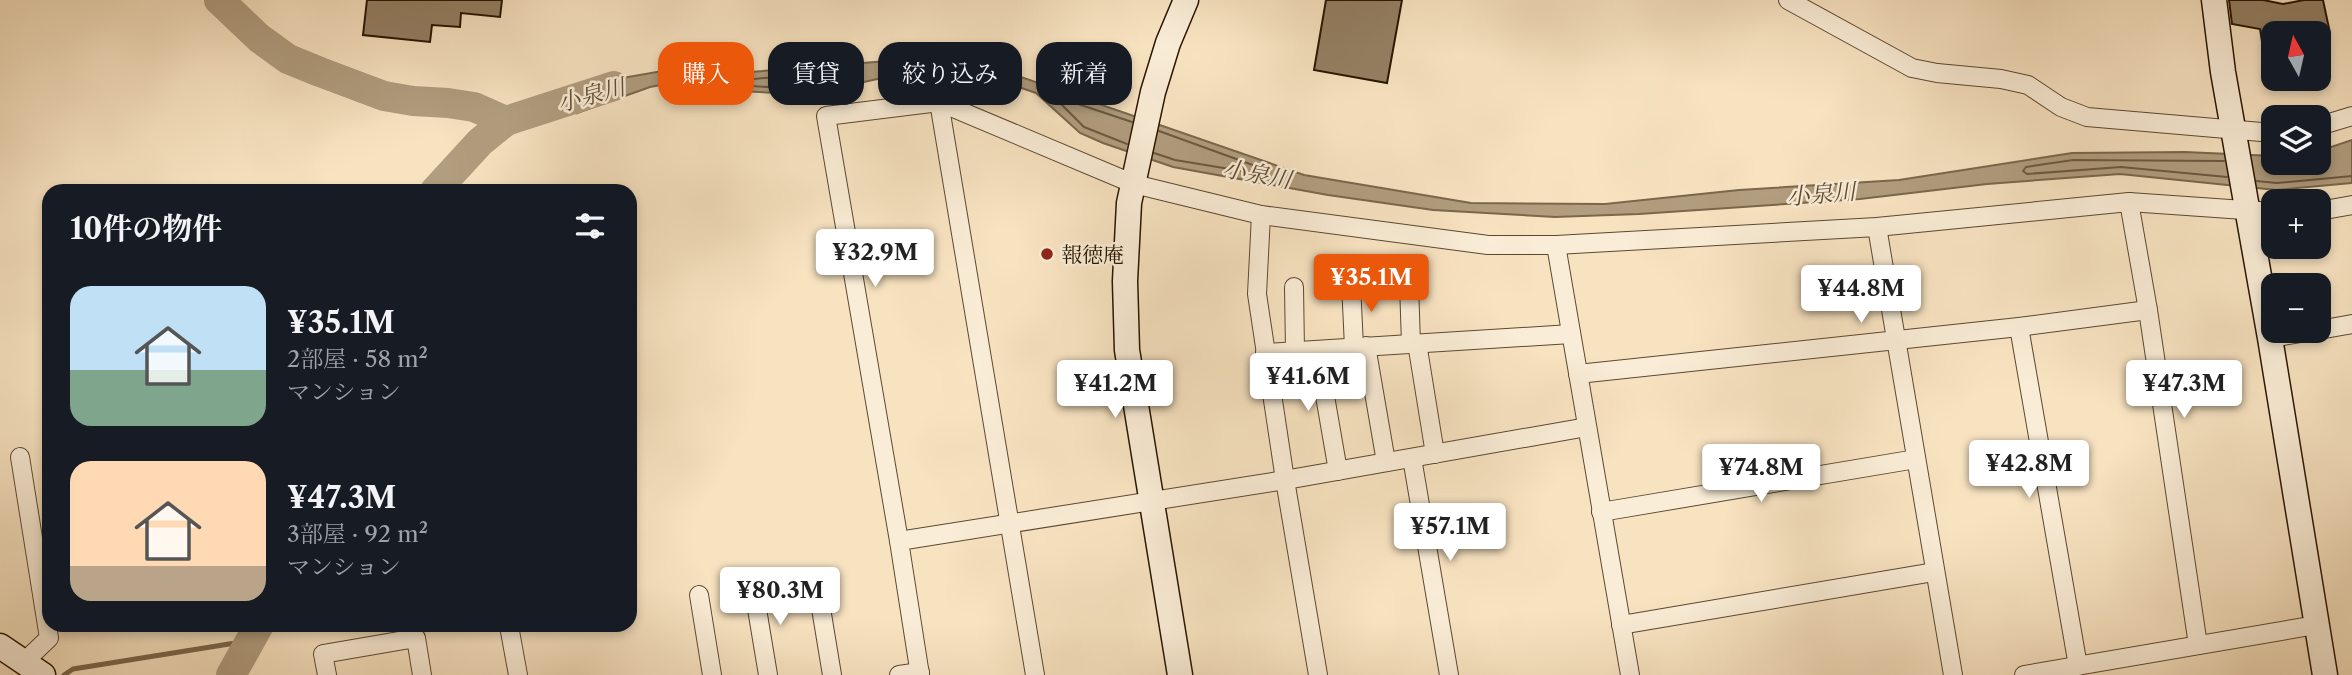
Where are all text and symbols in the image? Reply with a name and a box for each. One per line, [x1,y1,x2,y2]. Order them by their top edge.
north arrow [2261,21,2331,91]
map controls [2261,21,2331,343]
chip: 購入 [658,42,754,105]
chip: 賃貸 [768,42,864,105]
chip: 絞り込み [878,42,1022,105]
chip: 新着 [1036,42,1132,105]
water label: 小泉川 [554,72,631,117]
button: layers [2261,105,2331,175]
water label: 小泉川 [1221,154,1296,194]
water label: 小泉川 [1785,177,1860,211]
button: + [2261,189,2331,259]
icon: filters [571,207,609,245]
text: 10件の物件 [70,210,222,247]
pin: ¥32.9M [818,230,932,289]
text: ¥32.9M [832,238,918,266]
place label: 報徳庵 [1061,242,1124,267]
marker: 報徳庵 [1039,246,1055,262]
pin: ¥35.1M [1314,254,1428,314]
text: ¥35.1M [1330,263,1412,291]
pin: ¥44.8M [1804,266,1918,325]
button: − [2261,273,2331,343]
text: ¥44.8M [1817,274,1905,302]
text: ¥35.1M [287,304,395,341]
icon: home [126,314,210,398]
text: 2部屋 · 58 m² [287,345,428,373]
pin: ¥41.6M [1251,354,1365,413]
pin: ¥41.2M [1058,360,1172,420]
pin: ¥47.3M [2127,360,2241,420]
text: ¥41.6M [1266,362,1350,390]
text: ¥41.2M [1073,369,1157,397]
text: ¥47.3M [2142,369,2226,397]
text: マンション [287,378,401,406]
pin: ¥42.8M [1972,440,2086,500]
pin: ¥74.8M [1704,444,1818,504]
text: ¥42.8M [1985,449,2073,477]
text: ¥74.8M [1718,453,1804,481]
text: ¥47.3M [287,479,396,516]
icon: home [126,489,210,573]
pin: ¥57.1M [1393,504,1507,563]
text: ¥57.1M [1410,512,1490,540]
text: 3部屋 · 92 m² [287,520,428,548]
text: マンション [287,553,401,581]
pin: ¥80.3M [723,568,837,627]
text: ¥80.3M [736,576,824,604]

